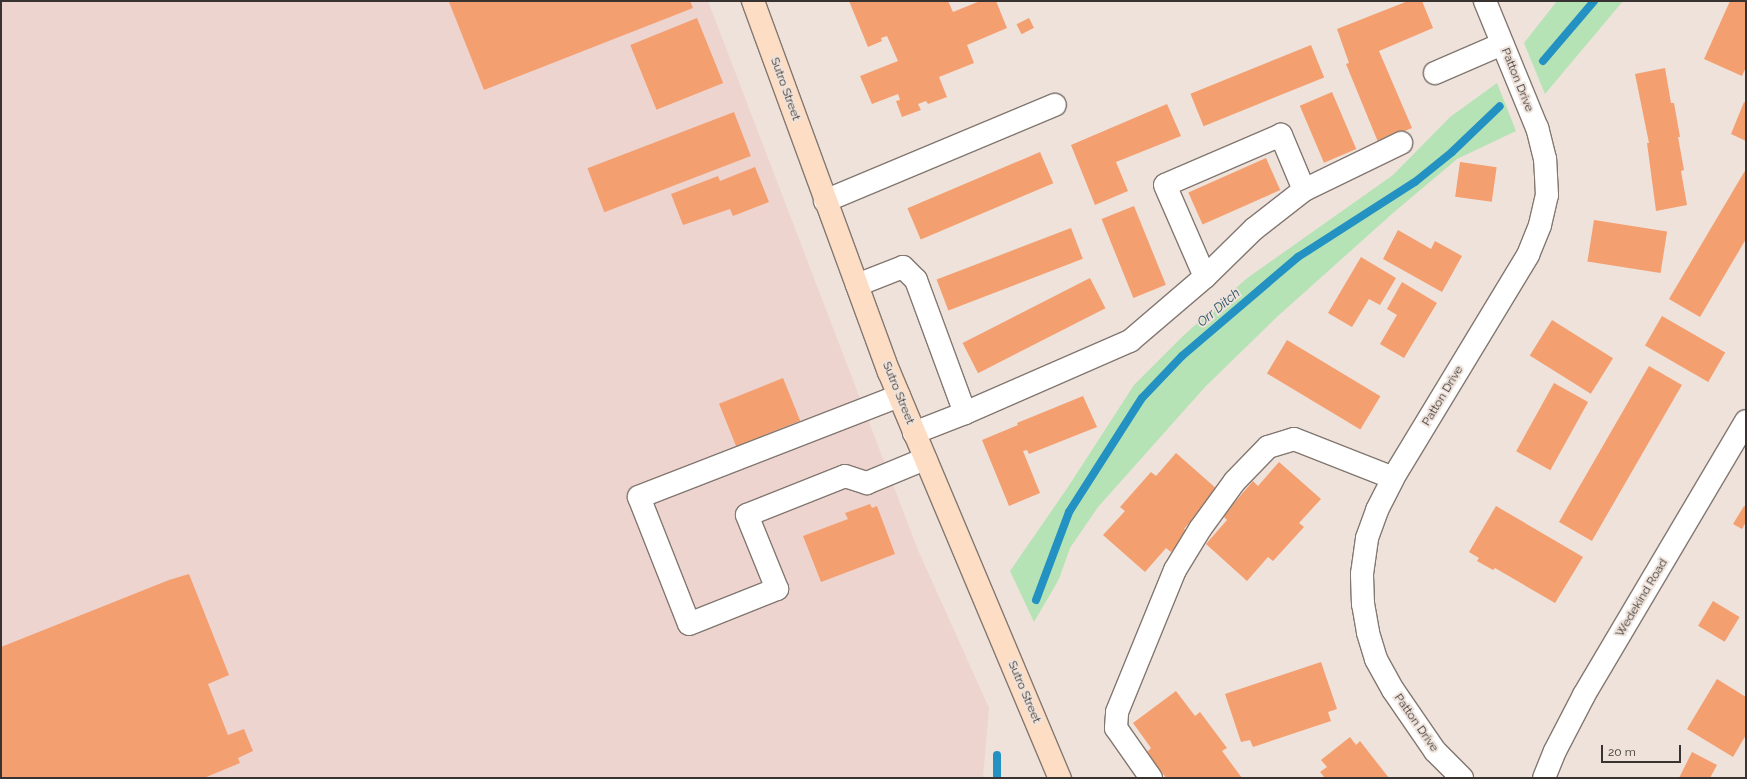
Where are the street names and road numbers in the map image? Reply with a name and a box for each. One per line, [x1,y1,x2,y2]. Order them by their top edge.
street label: Patton Drive [1498,46,1536,114]
street label: Sutro Street [767,56,803,122]
street label: Sutro Street [879,360,917,426]
street label: Patton Drive [1419,363,1467,429]
street label: Wedekind Road [1613,556,1671,640]
street label: Sutro Street [1004,659,1044,725]
street label: Patton Drive [1391,691,1441,755]

